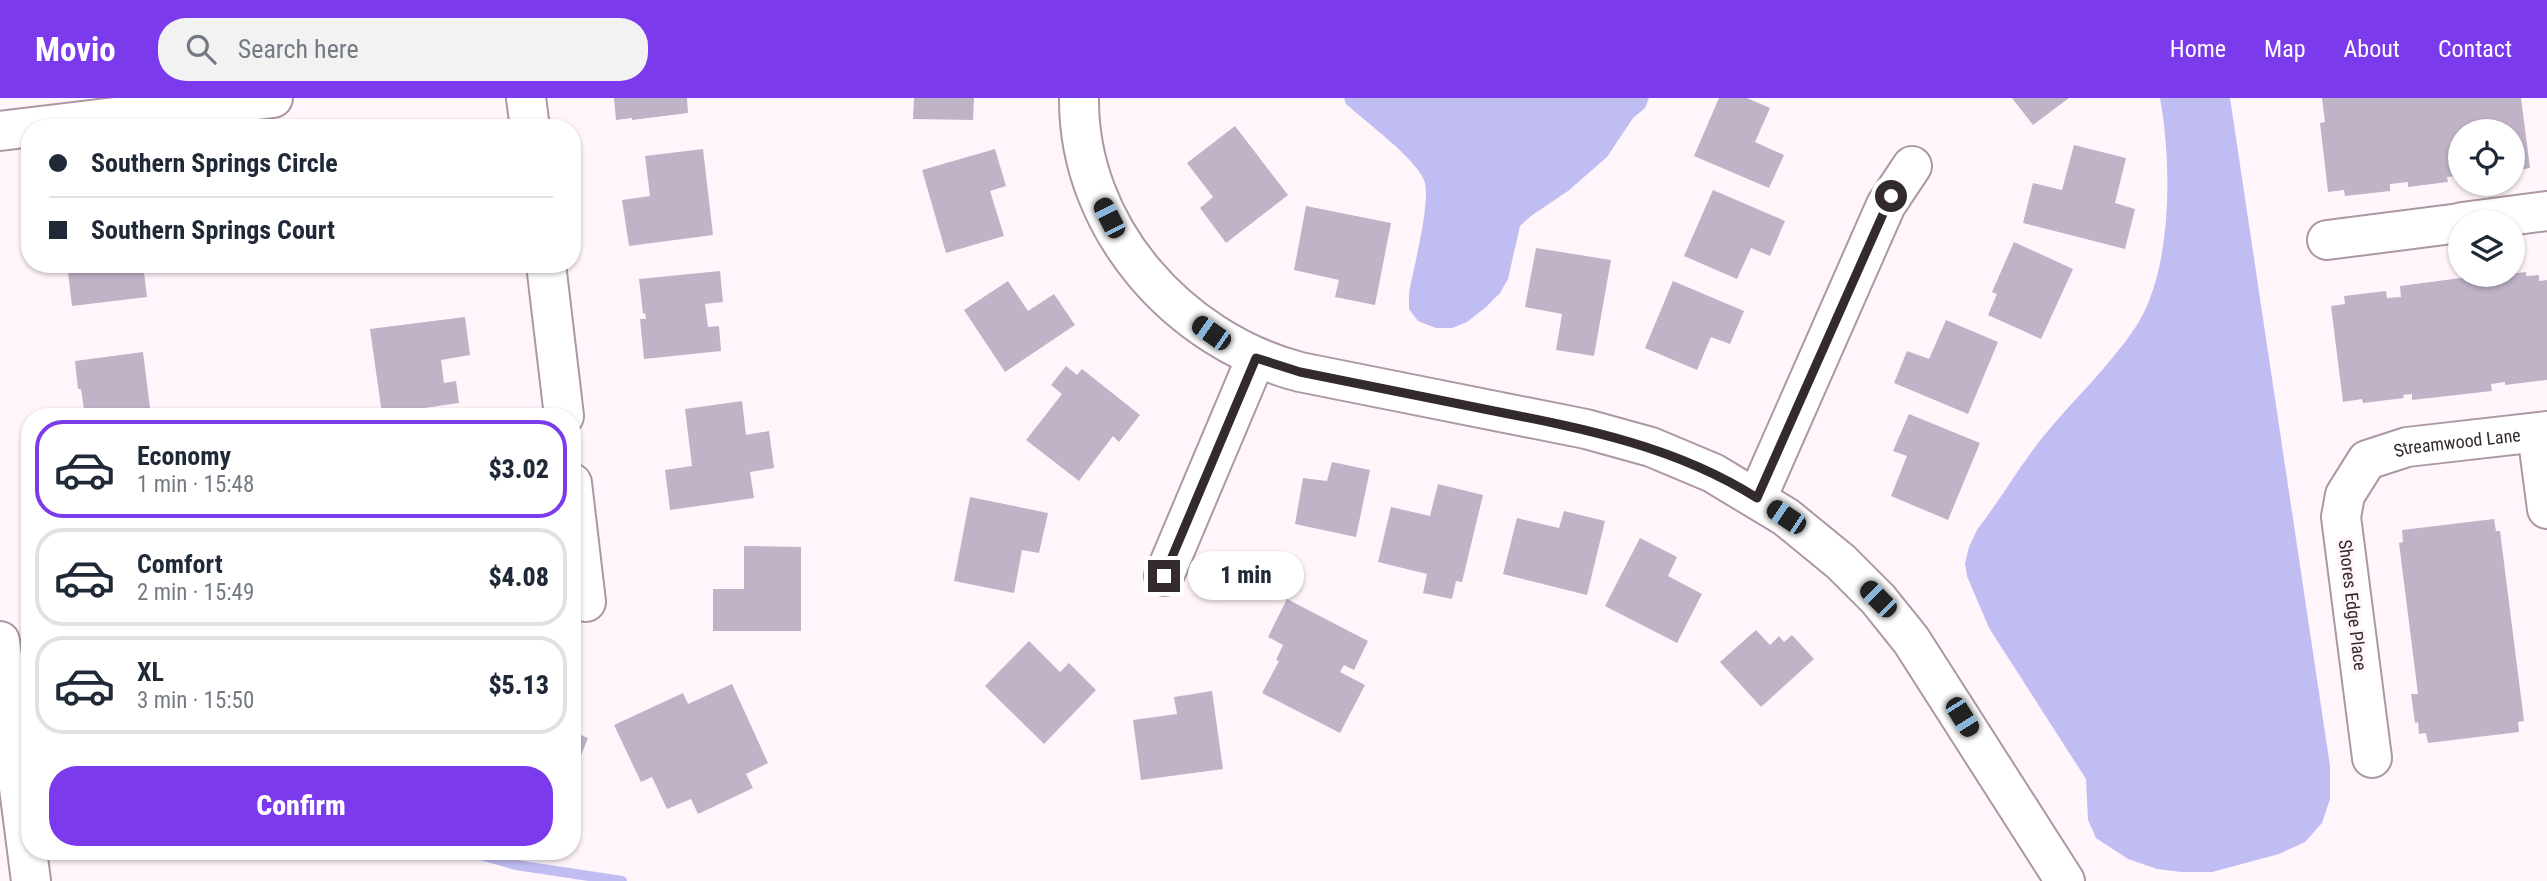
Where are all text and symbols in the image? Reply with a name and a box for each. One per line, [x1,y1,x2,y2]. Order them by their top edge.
search box [158,18,648,81]
text: Movio [35,30,116,69]
icon: search [182,30,220,68]
text: Search here [238,34,359,64]
text: Home [2170,35,2226,63]
text: Map [2264,35,2306,63]
text: About [2344,35,2400,63]
text: Contact [2438,35,2512,63]
map controls [2448,119,2525,287]
button: locate [2448,119,2525,196]
text: Southern Springs Circle [91,148,338,178]
route start [1875,180,1907,212]
car [1091,195,1128,241]
button: layers [2448,210,2525,287]
text: Southern Springs Court [91,215,335,245]
car [1188,312,1235,354]
street label: Streamwood Lane [2391,424,2522,461]
icon: car [53,438,116,501]
text: Economy [137,441,231,471]
text: $3.02 [488,454,549,484]
text: 1 min · 15:48 [137,471,254,498]
car [1763,497,1810,537]
street label: Shores Edge Place [2335,538,2371,672]
icon: car [53,546,116,609]
text: Comfort [137,549,223,579]
callout: 1 min [1188,552,1304,601]
route end [1148,560,1180,592]
text: $4.08 [488,562,549,592]
text: 1 min [1220,562,1272,589]
car [1856,577,1901,621]
text: 2 min · 15:49 [137,579,254,606]
icon: car [53,654,116,717]
text: XL [137,657,164,687]
text: $5.13 [488,670,549,700]
text: 3 min · 15:50 [137,687,254,714]
car [1942,694,1983,740]
button: Confirm [49,766,553,846]

